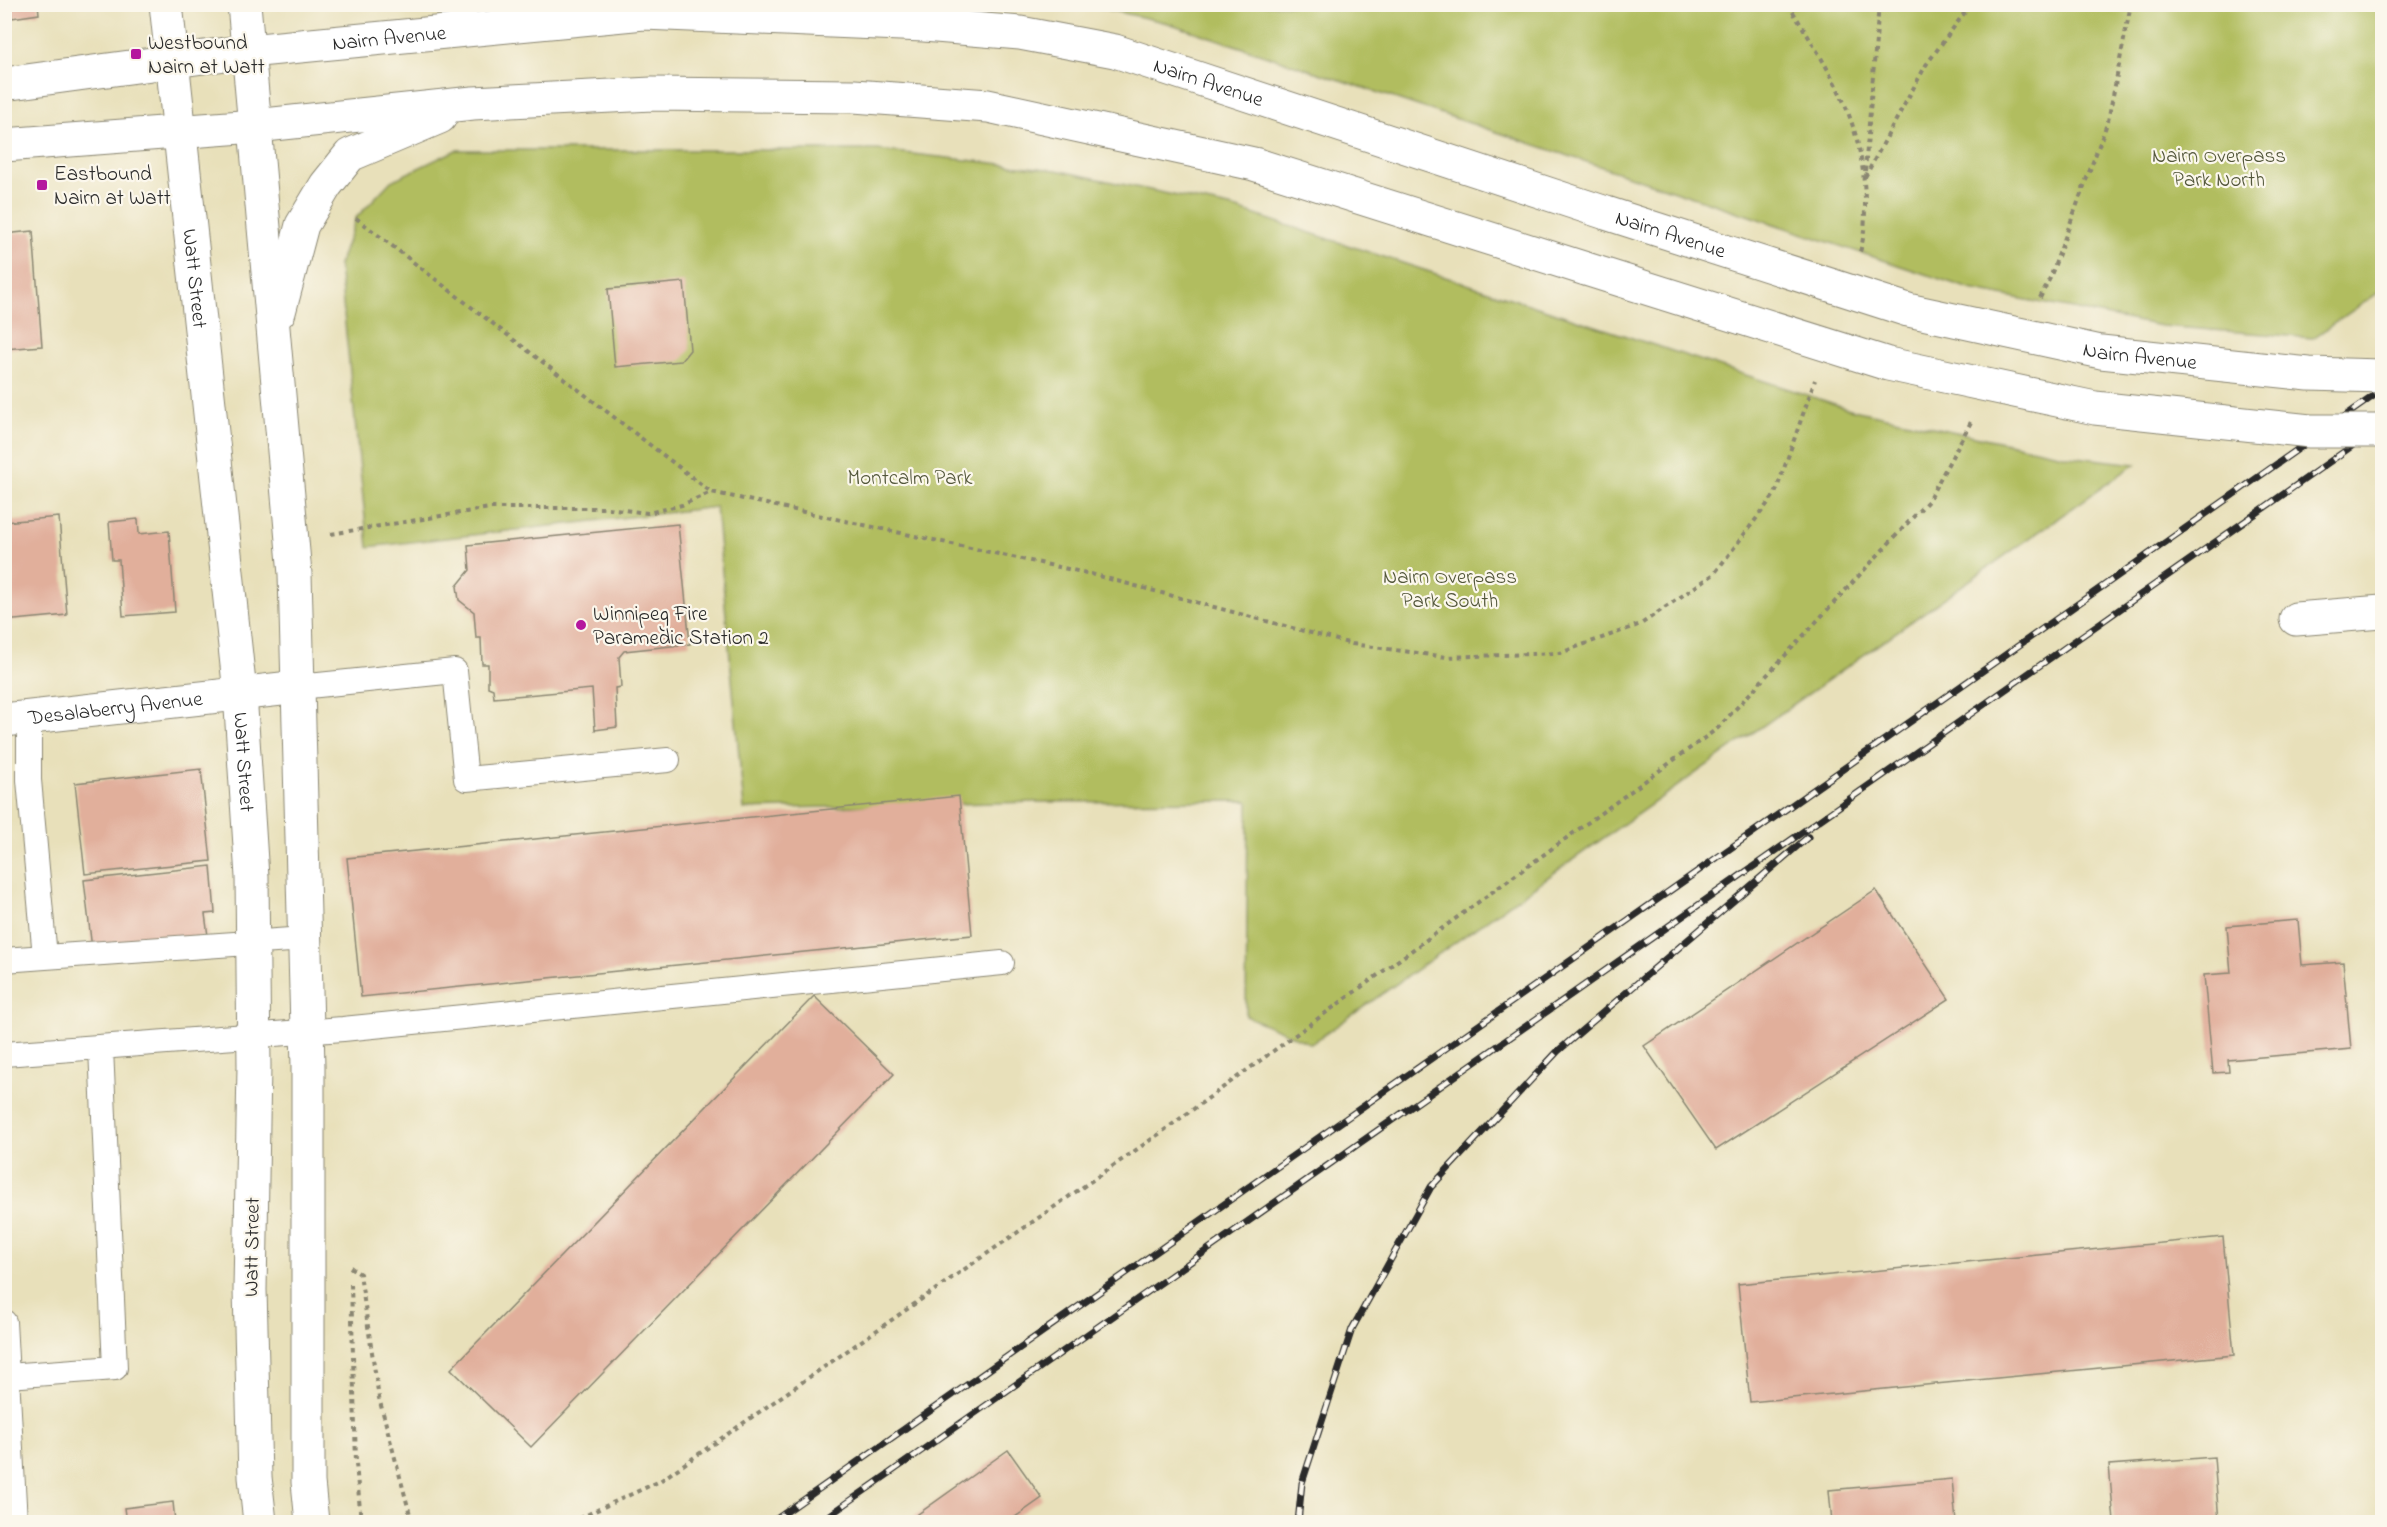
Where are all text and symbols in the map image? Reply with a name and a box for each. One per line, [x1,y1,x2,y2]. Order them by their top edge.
street label: Nairn Avenue [331,19,448,60]
place label: Westbound Nairn at Watt [148,29,265,83]
marker: Westbound Nairn at Watt [129,47,143,61]
street label: Nairn Avenue [1149,52,1268,116]
park label: Nairn Overpass Park North [2152,142,2286,196]
place label: Eastbound Nairn at Watt [54,160,171,214]
marker: Eastbound Nairn at Watt [35,178,49,192]
street label: Nairn Avenue [1611,204,1730,268]
street label: Watt Street [173,227,214,330]
street label: Nairn Avenue [2080,336,2199,379]
park label: Montcalm Park [848,464,973,494]
park label: Nairn Overpass Park South [1383,563,1517,617]
place label: Winnipeg Fire Paramedic Station 2 [593,600,769,654]
marker: Winnipeg Fire Paramedic Station 2 [574,618,588,632]
street label: Desalaberry Avenue [26,685,205,734]
street label: Watt Street [224,711,261,813]
street label: Watt Street [237,1197,269,1297]

